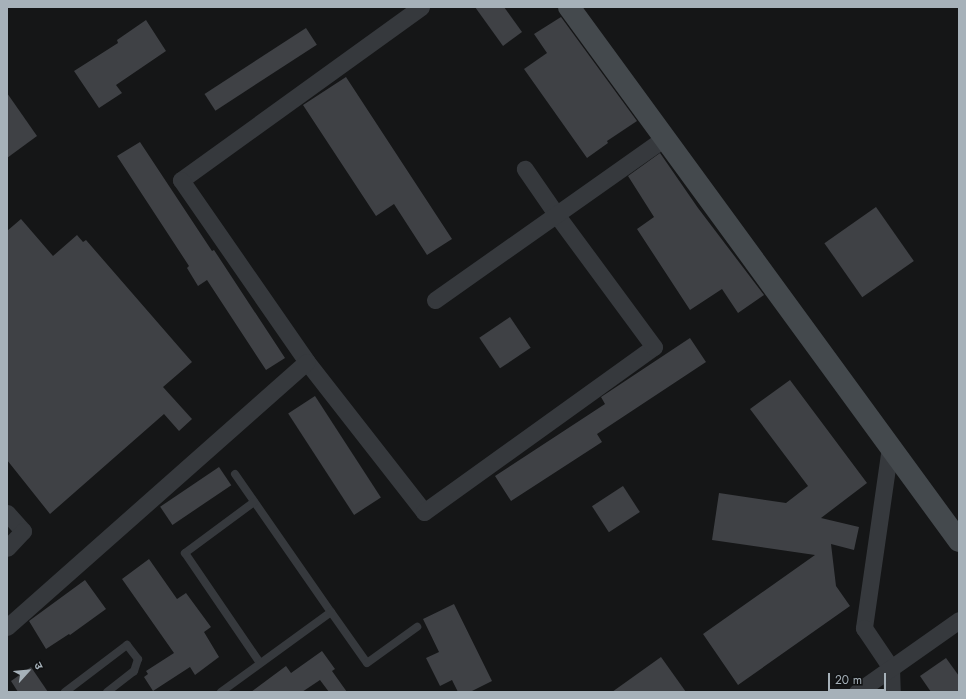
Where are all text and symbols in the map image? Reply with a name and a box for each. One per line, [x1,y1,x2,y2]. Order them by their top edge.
north arrow [8,651,48,691]
text: उ [30,659,47,672]
scale bar [830,665,888,691]
text: 20 m [835,671,862,689]

